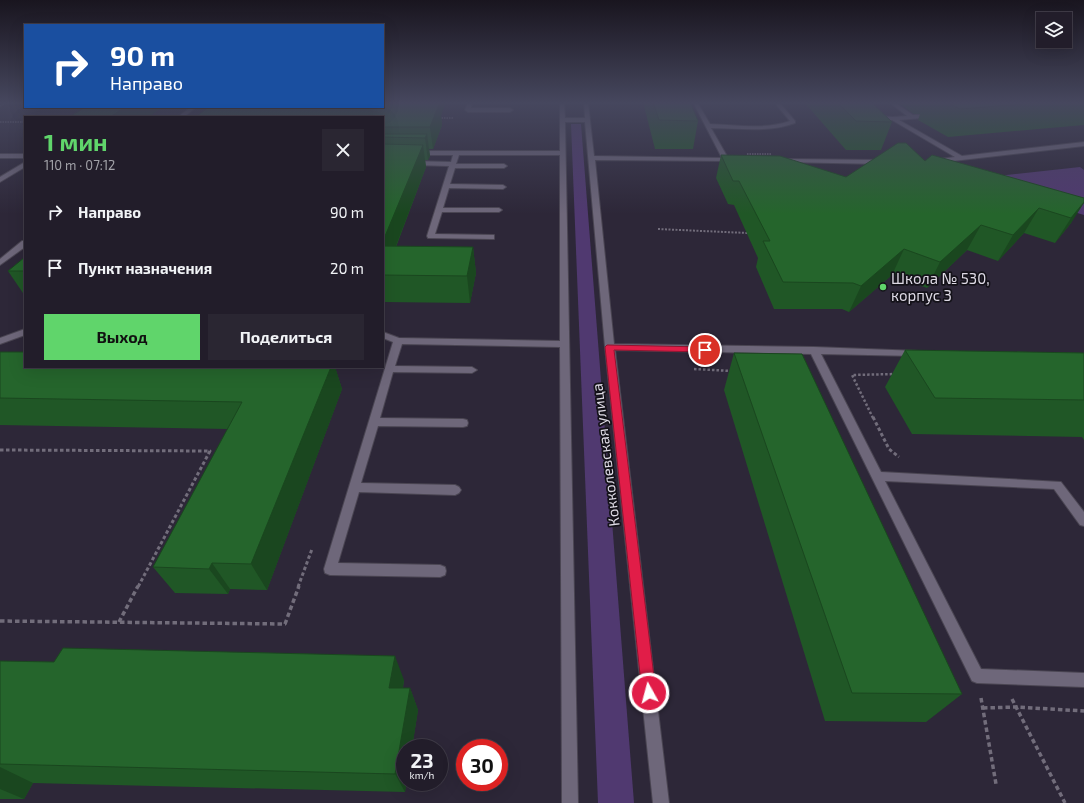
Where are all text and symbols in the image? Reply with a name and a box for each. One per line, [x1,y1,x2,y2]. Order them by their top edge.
map controls [1036,12,1072,48]
button: layers [1036,12,1072,48]
text: 90 m [110,38,175,72]
icon: right [44,40,96,92]
text: Направо [110,72,183,94]
text: 1 мин [44,127,108,156]
button: close [322,129,364,171]
text: 110 m · 07:12 [44,157,115,173]
icon: right [44,201,66,223]
text: Направо [78,203,141,221]
text: 90 m [330,203,364,221]
icon: arrive [44,257,66,279]
text: Пункт назначения [78,259,212,277]
text: 20 m [330,259,364,277]
place label: Школа № 530, корпус 3 [891,269,990,305]
marker: Школа № 530, корпус 3 [878,282,888,292]
button: Выход [44,314,200,360]
button: Поделиться [208,314,364,360]
pin [688,333,722,367]
icon: arrive [694,339,716,361]
street label: Кокколевская улица [587,382,624,527]
position arrow [628,672,670,714]
speed limit sign: 30 [456,739,508,791]
text: 23 [411,748,433,772]
text: km/h [410,769,434,781]

